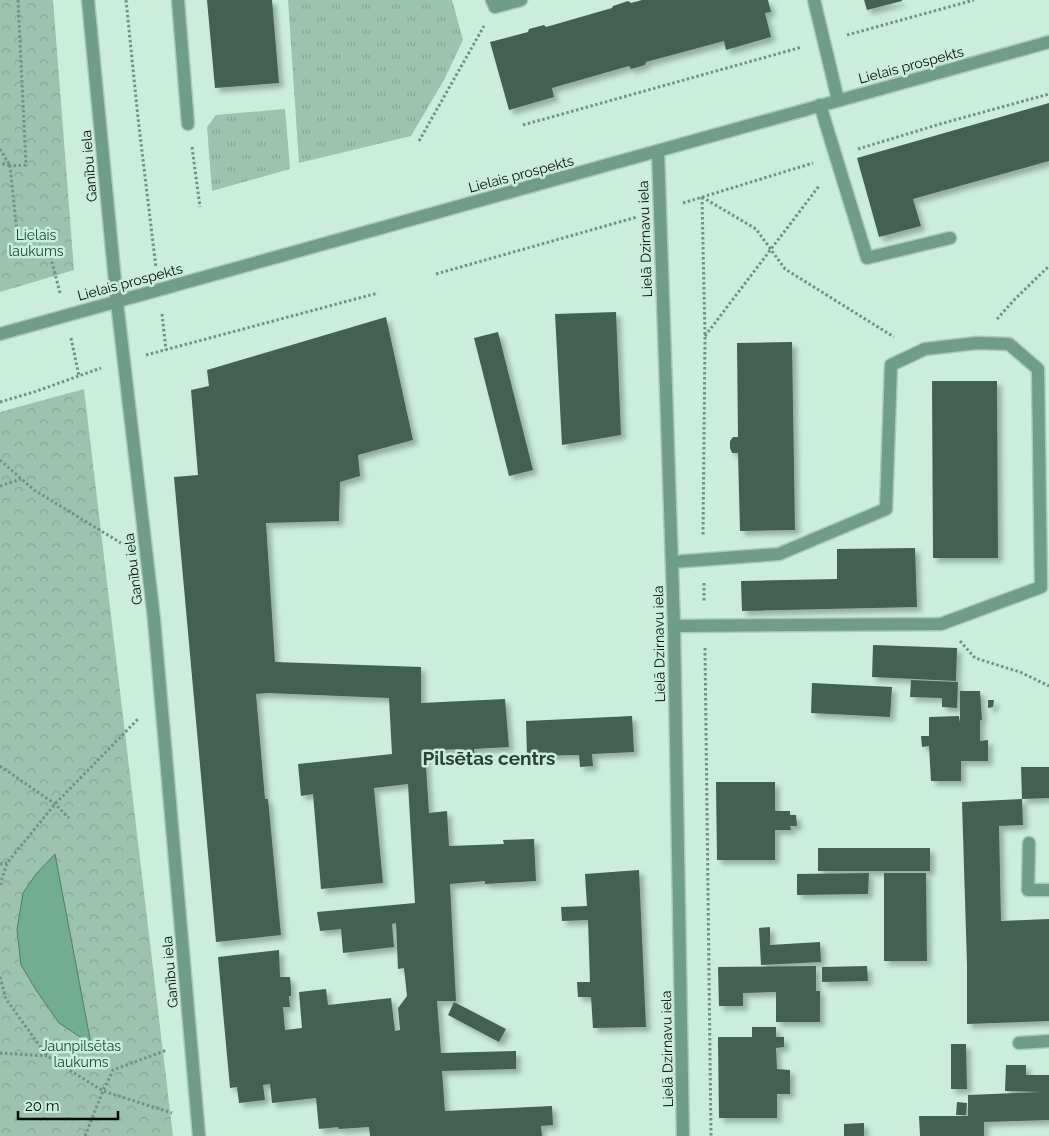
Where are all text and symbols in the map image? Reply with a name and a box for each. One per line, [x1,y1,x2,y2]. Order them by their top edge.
street label: Lielais prospekts [857,43,966,87]
street label: Ganību iela [78,129,100,203]
street label: Lielais prospekts [467,152,576,196]
street label: Lielā Dzirnavu iela [635,180,655,298]
park label: Lielais laukums [8,227,64,259]
street label: Lielais prospekts [76,260,185,304]
street label: Ganību iela [121,532,145,606]
street label: Lielā Dzirnavu iela [650,585,668,703]
district label: Pilsētas centrs [423,747,555,769]
street label: Ganību iela [159,935,181,1009]
street label: Lielā Dzirnavu iela [658,990,676,1108]
park label: Jaunpilsētas laukums [41,1038,121,1070]
scale bar [18,1088,118,1120]
text: 20 m [25,1097,60,1115]

